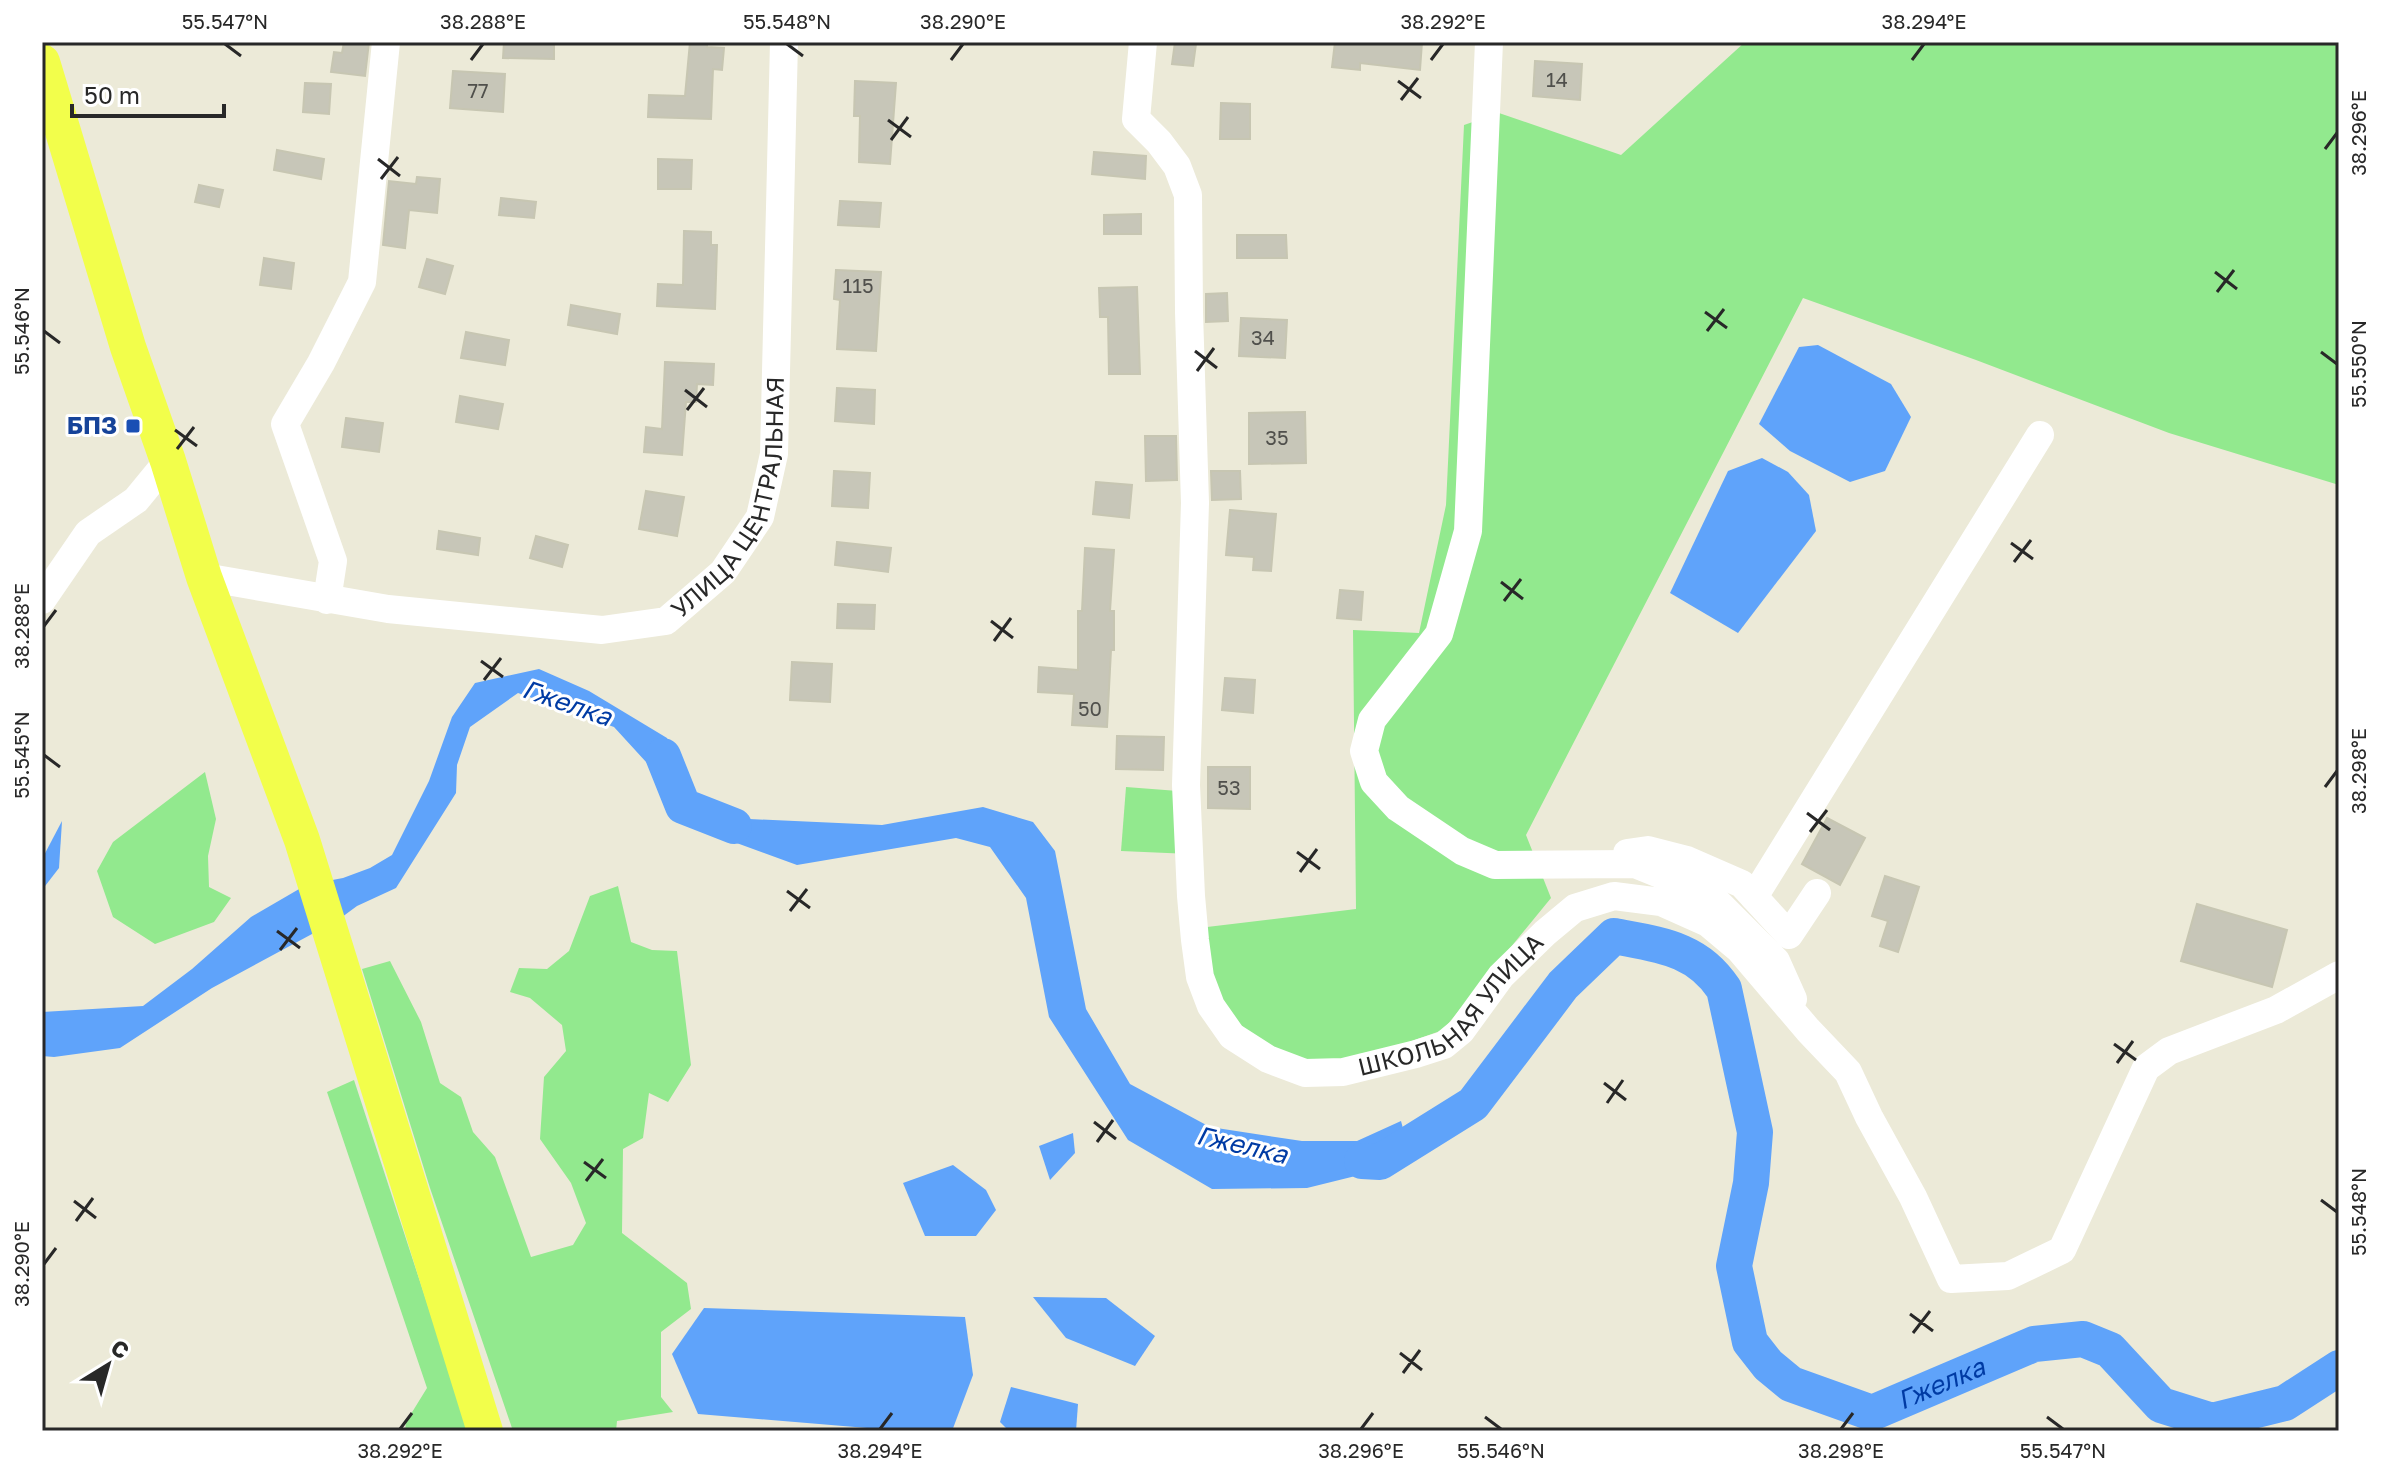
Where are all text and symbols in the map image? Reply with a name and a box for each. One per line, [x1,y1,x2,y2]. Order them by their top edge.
text: 55.547°N [182,9,268,33]
text: 38.288°E [440,9,526,33]
text: 55.548°N [743,9,831,33]
text: 38.290°E [920,9,1006,33]
text: 38.292°E [1400,9,1486,33]
text: 38.294°E [1882,9,1966,33]
house number: 14 [1546,67,1568,91]
scale bar [72,68,224,118]
house number: 77 [467,78,489,102]
text: 50 m [84,80,140,109]
text: 38.296°E [2346,90,2370,176]
house number: 115 [843,273,874,297]
text: 55.546°N [9,287,33,375]
text: 55.550°N [2346,320,2370,408]
house number: 34 [1251,325,1275,349]
street label: УЛИЦА ЦЕНТРАЛЬНАЯ [665,376,789,623]
place label: БПЗ [67,410,117,439]
marker: БПЗ [124,417,142,435]
house number: 35 [1265,425,1289,449]
text: 38.288°E [9,583,33,669]
water label: Гжелка [519,673,617,733]
house number: 50 [1078,696,1102,720]
text: 55.545°N [9,711,33,799]
text: 38.298°E [2346,728,2370,814]
house number: 53 [1217,775,1241,799]
street label: ШКОЛЬНАЯ УЛИЦА [1355,927,1549,1081]
water label: Гжелка [1194,1119,1292,1170]
text: 55.548°N [2346,1168,2370,1256]
text: 38.290°E [9,1221,33,1307]
north arrow [68,1325,148,1405]
text: С [106,1333,135,1364]
water label: Гжелка [1892,1350,1991,1415]
text: 38.292°E [357,1438,443,1462]
text: 38.294°E [838,1438,922,1462]
text: 38.296°E [1318,1438,1404,1462]
text: 55.546°N [1457,1438,1545,1462]
text: 38.298°E [1798,1438,1884,1462]
text: 55.547°N [2020,1438,2106,1462]

